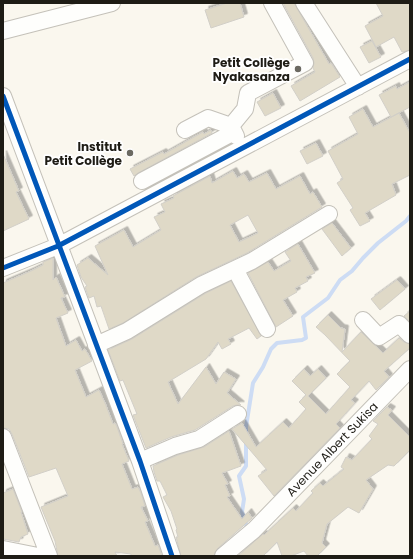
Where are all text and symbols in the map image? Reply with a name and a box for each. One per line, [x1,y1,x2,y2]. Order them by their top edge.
place label: Petit Collège Nyakasanza [212,54,291,85]
marker: Petit Collège Nyakasanza [293,64,303,74]
place label: Institut Petit Collège [44,138,123,169]
marker: Institut Petit Collège [125,148,135,158]
street label: Avenue Albert Sukisa [282,398,382,500]

